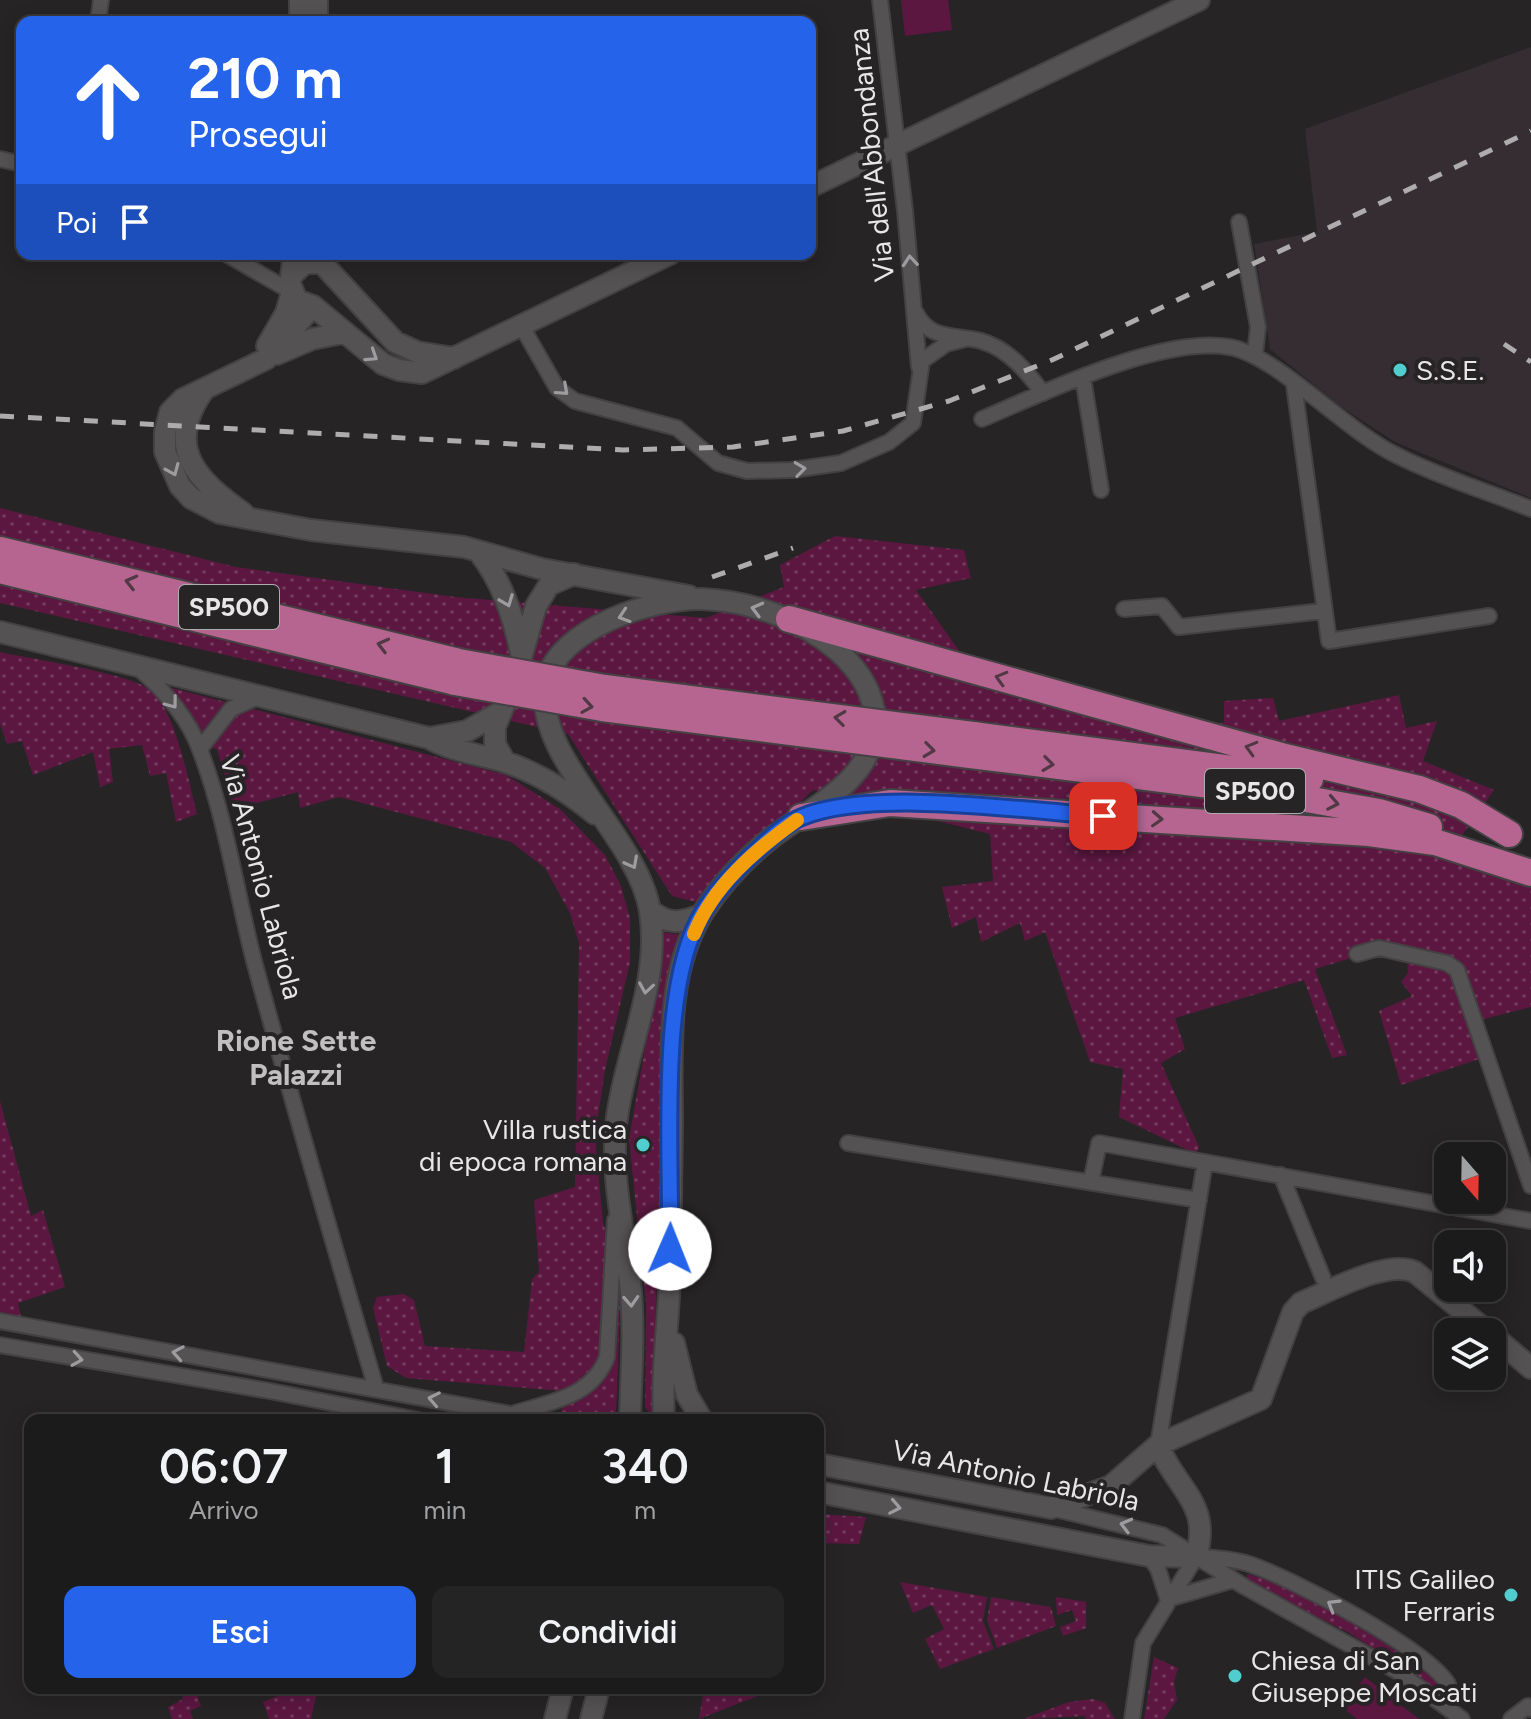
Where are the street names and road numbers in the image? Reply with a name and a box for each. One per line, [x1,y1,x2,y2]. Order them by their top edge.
street label: Via dell'Abbondanza [841,27,901,283]
road number: SP500 [179,585,279,629]
street label: Via Antonio Labriola [213,751,311,1003]
road number: SP500 [1205,769,1305,813]
street label: Via Antonio Labriola [889,1432,1143,1518]

